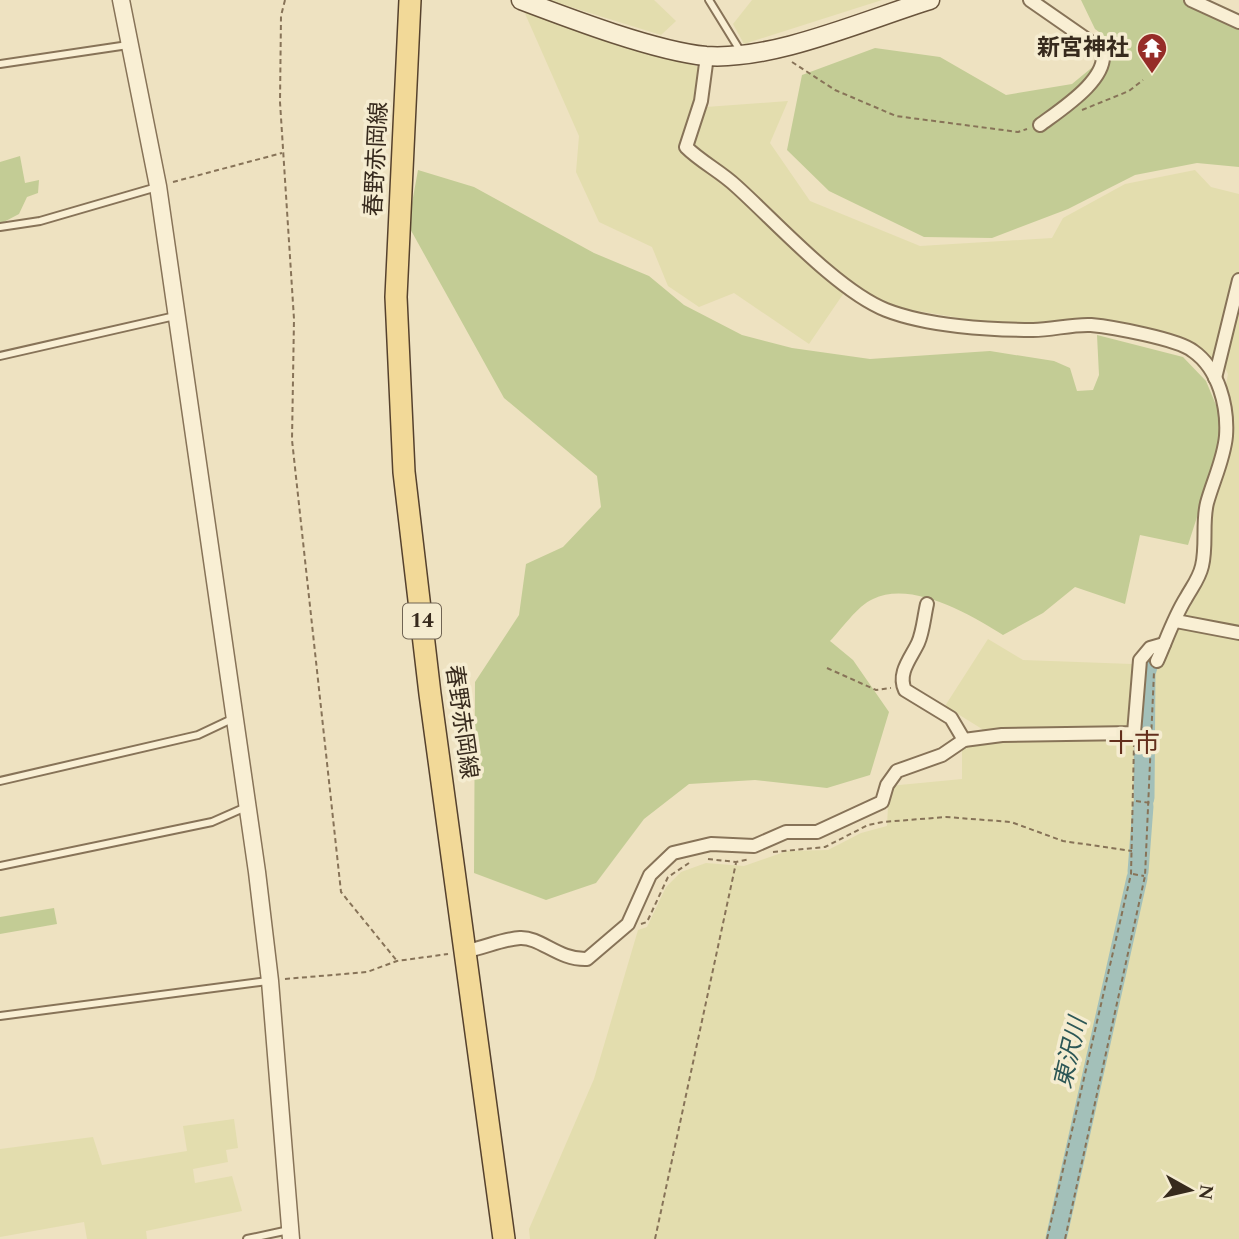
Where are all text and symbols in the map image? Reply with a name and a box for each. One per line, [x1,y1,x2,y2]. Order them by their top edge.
place label: 新宮神社 [1037,31,1129,66]
temple icon: 新宮神社 [1135,31,1169,75]
street label: 春野赤岡線 [357,101,397,217]
road number: 14 [403,604,441,638]
street label: 春野赤岡線 [436,663,486,781]
district label: 十市 [1108,724,1160,764]
water label: 東沢川 [1045,1011,1097,1092]
north arrow [1155,1155,1225,1225]
text: N [1190,1182,1221,1202]

